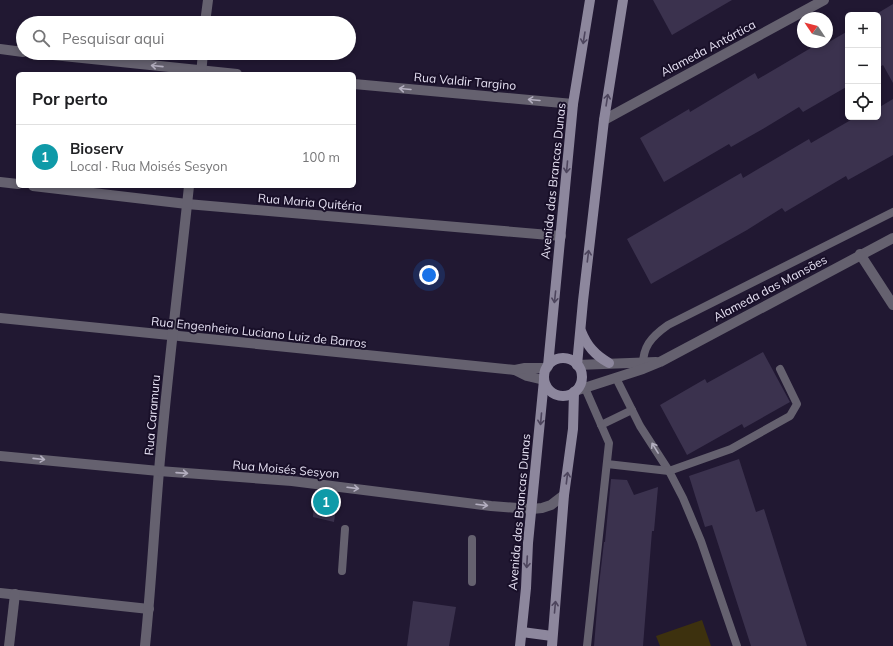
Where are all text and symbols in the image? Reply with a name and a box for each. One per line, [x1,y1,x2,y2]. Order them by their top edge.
north arrow [797,12,833,48]
map controls [845,12,881,120]
button: + [845,12,881,48]
search box [16,16,356,60]
street label: Alameda Antártica [658,17,758,79]
icon: search [30,27,52,49]
text: Pesquisar aqui [62,29,164,48]
one-way arrow [580,32,588,45]
button: − [845,48,881,84]
one-way arrow [151,62,164,70]
street label: Rua Valdir Targino [413,69,517,93]
button: locate [845,84,881,120]
one-way arrow [399,85,412,92]
text: Por perto [32,88,108,109]
one-way arrow [603,93,611,106]
one-way arrow [528,97,541,104]
street label: Avenida das Brancas Dunas [537,102,569,260]
text: Bioserv [70,139,123,158]
text: 1 [41,149,49,165]
text: 100 m [302,149,340,165]
text: Local · Rua Moisés Sesyon [70,158,228,174]
one-way arrow [564,160,571,173]
street label: Rua Maria Quitéria [257,190,363,214]
one-way arrow [584,250,592,263]
street label: Alameda das Mansões [711,252,830,324]
your location [419,265,439,285]
one-way arrow [551,290,558,303]
street label: Rua Engenheiro Luciano Luiz de Barros [150,313,368,351]
street label: Rua Caramuru [141,374,163,456]
one-way arrow [537,412,544,425]
street label: Avenida das Brancas Dunas [505,433,533,591]
one-way arrow [651,443,659,454]
one-way arrow [32,456,45,463]
street label: Rua Moisés Sesyon [232,457,340,481]
one-way arrow [175,469,188,476]
one-way arrow [563,472,571,485]
one-way arrow [346,485,359,492]
pin: 1 [313,487,339,517]
one-way arrow [475,501,488,509]
one-way arrow [523,555,531,568]
one-way arrow [551,601,558,614]

